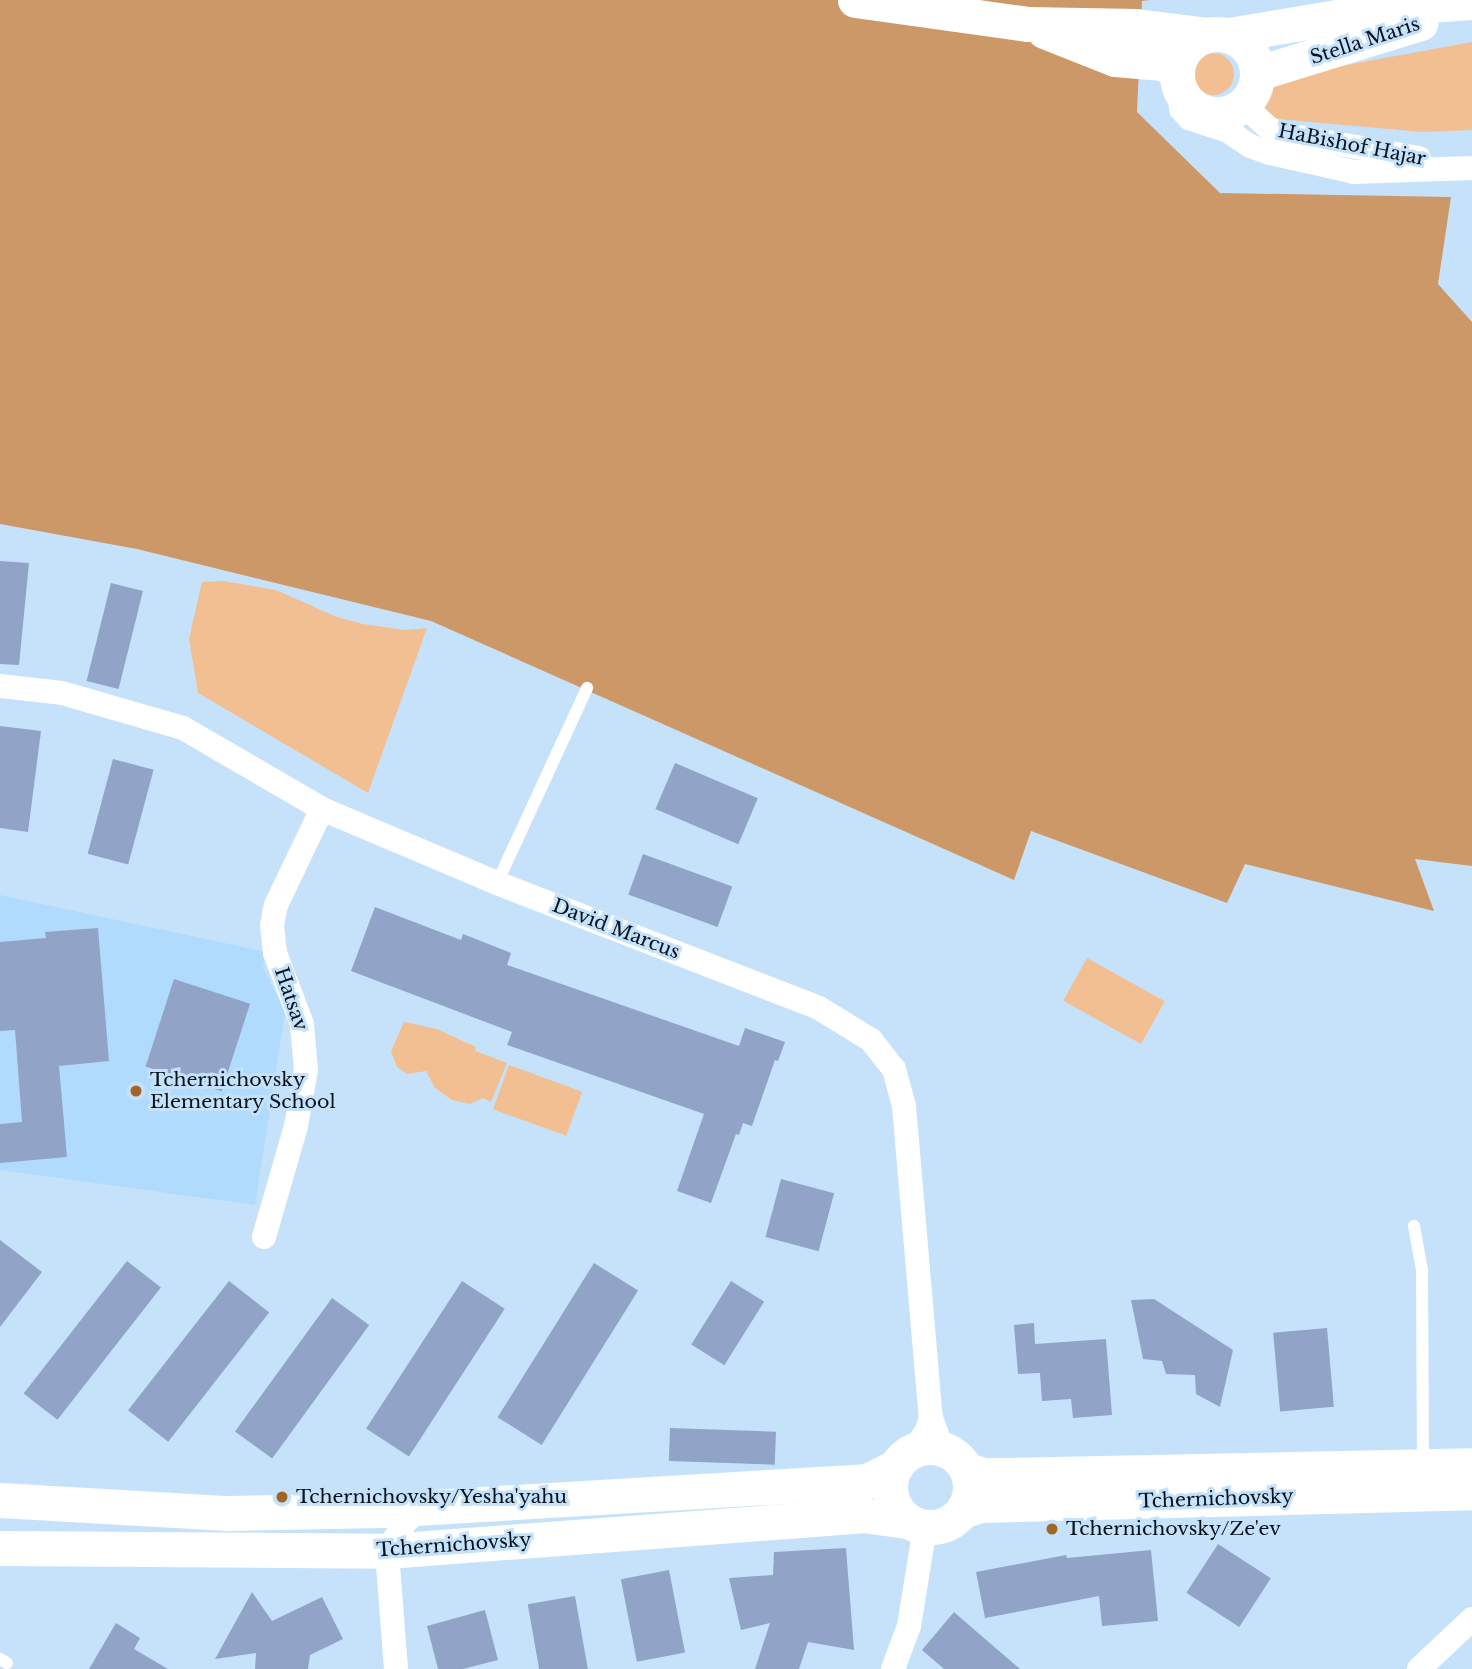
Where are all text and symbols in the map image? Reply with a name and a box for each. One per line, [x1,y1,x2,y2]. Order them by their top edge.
street label: Stella Maris [1307,13,1423,69]
street label: HaBishof Hajar [1276,119,1428,171]
street label: David Marcus [549,894,683,964]
street label: Hatsav [270,964,312,1034]
place label: Tchernichovsky Elementary School [150,1069,336,1113]
marker: Tchernichovsky Elementary School [128,1083,144,1099]
street label: Tchernichovsky [1138,1485,1294,1513]
place label: Tchernichovsky/Yesha'yahu [296,1486,567,1508]
marker: Tchernichovsky/Yesha'yahu [274,1489,290,1505]
place label: Tchernichovsky/Ze'ev [1066,1518,1281,1540]
marker: Tchernichovsky/Ze'ev [1044,1521,1060,1537]
street label: Tchernichovsky [376,1528,532,1562]

